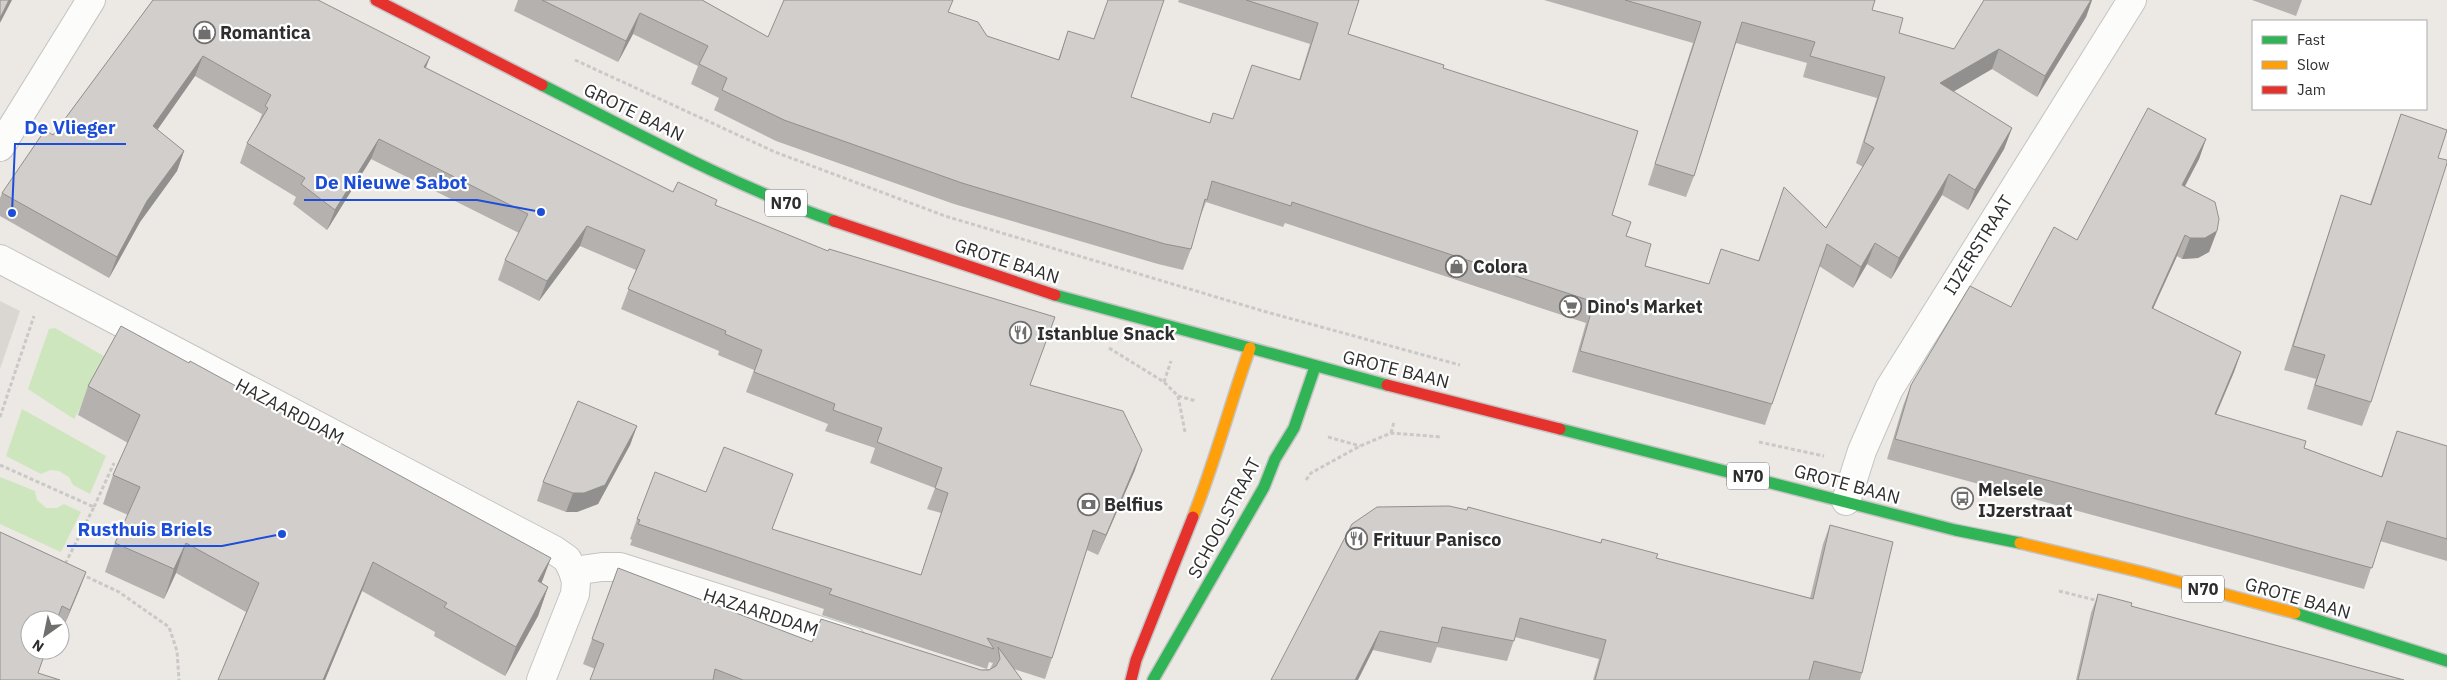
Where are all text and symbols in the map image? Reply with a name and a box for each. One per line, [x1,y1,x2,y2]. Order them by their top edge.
shop icon: Romantica [192,20,216,44]
legend [2252,20,2427,110]
place label: Romantica [220,21,311,44]
text: Fast [2297,30,2325,49]
text: Slow [2297,55,2330,74]
street label: GROTE BAAN [580,78,688,146]
text: Jam [2297,80,2326,99]
callout: De Vlieger [15,110,126,144]
text: De Vlieger [24,115,116,139]
callout: De Nieuwe Sabot [304,166,477,200]
text: De Nieuwe Sabot [315,170,467,194]
road number: N70 [765,190,807,217]
street label: IJZERSTRAAT [1938,191,2018,299]
street label: GROTE BAAN [952,233,1062,289]
shop icon: Colora [1445,254,1469,278]
place label: Colora [1473,255,1528,278]
supermarket icon: Dino's Market [1559,294,1583,318]
place label: Dino's Market [1587,295,1703,318]
restaurant icon: Istanblue Snack [1009,321,1033,345]
place label: Istanblue Snack [1037,322,1175,345]
street label: GROTE BAAN [1340,345,1452,393]
street label: HAZAARDDAM [232,373,348,449]
street label: SCHOOLSTRAAT [1183,454,1265,582]
street label: GROTE BAAN [1791,459,1903,509]
road number: N70 [1727,462,1769,490]
place label: Melsele IJzerstraat [1978,478,2073,522]
bus stop icon: Melsele IJzerstraat [1950,487,1974,511]
bank icon: Belfius [1076,492,1100,516]
place label: Belfius [1104,493,1163,516]
callout: Rusthuis Briels [67,512,222,546]
text: Rusthuis Briels [78,517,212,541]
restaurant icon: Frituur Panisco [1345,527,1369,551]
place label: Frituur Panisco [1373,528,1501,551]
street label: GROTE BAAN [2242,572,2354,624]
road number: N70 [2182,576,2224,602]
street label: HAZAARDDAM [701,583,821,641]
north arrow [20,610,70,660]
text: N [29,636,47,656]

